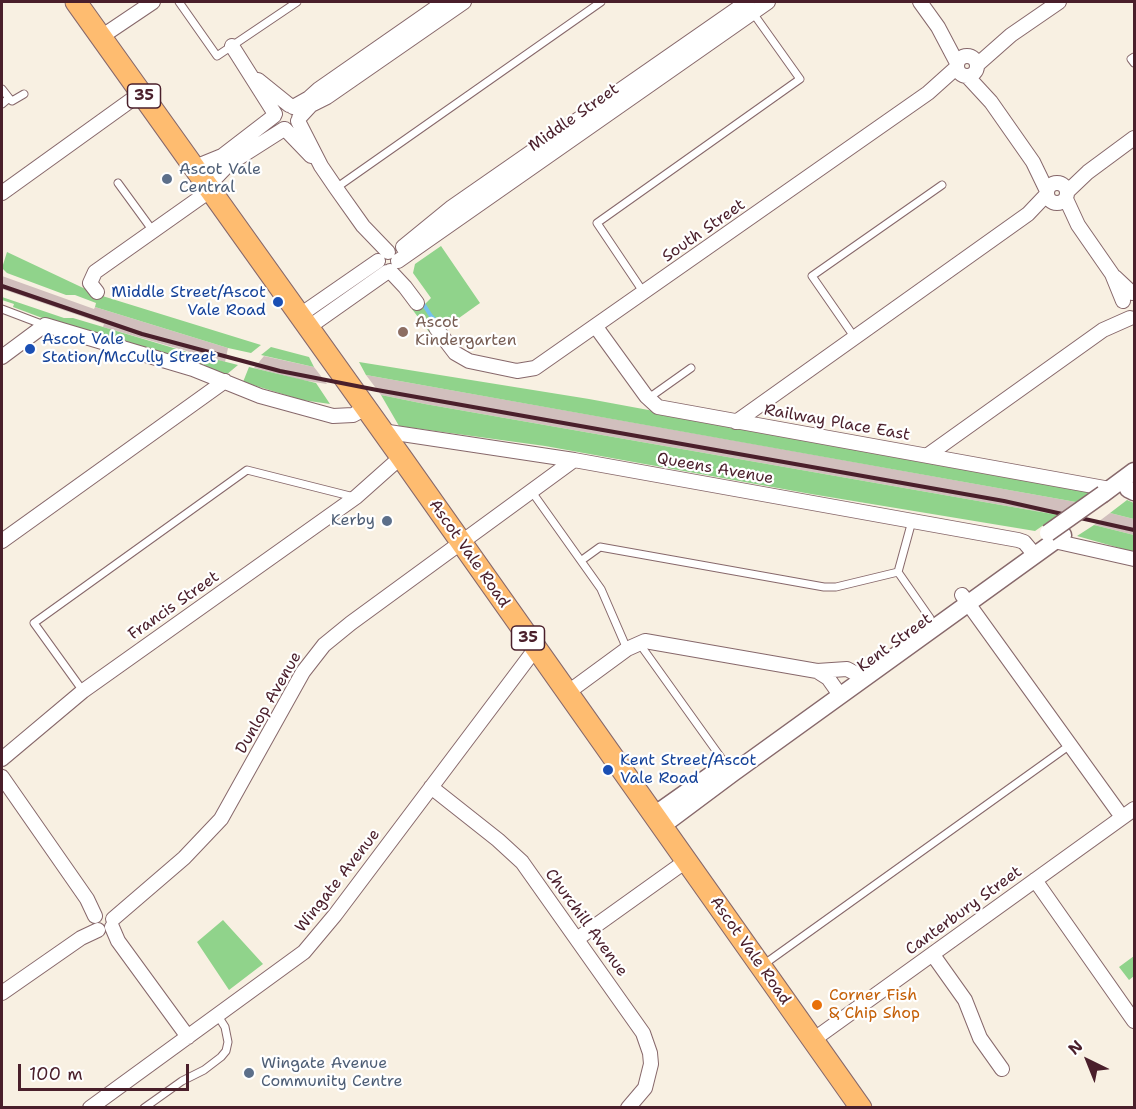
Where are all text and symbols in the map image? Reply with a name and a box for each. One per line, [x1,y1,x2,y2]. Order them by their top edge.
street label: Middle Street [525,80,623,156]
road number: 35 [128,84,160,108]
place label: Ascot Vale Central [179,160,261,198]
marker: Ascot Vale Central [160,172,174,186]
street label: South Street [659,195,749,267]
place label: Middle Street/Ascot Vale Road [111,283,266,321]
marker: Middle Street/Ascot Vale Road [271,295,285,309]
place label: Ascot Kindergarten [415,313,517,351]
marker: Ascot Kindergarten [396,325,410,339]
place label: Ascot Vale Station/McCully Street [42,330,216,368]
marker: Ascot Vale Station/McCully Street [23,342,37,356]
street label: Railway Place East [762,401,912,445]
street label: Queens Avenue [655,449,775,489]
street label: Ascot Vale Road [425,496,513,612]
place label: Kerby [331,511,375,531]
marker: Kerby [380,514,394,528]
street label: Francis Street [125,568,223,644]
street label: Kent Street [854,609,936,677]
road number: 35 [512,626,544,650]
street label: Dunlop Avenue [232,649,306,757]
place label: Kent Street/Ascot Vale Road [620,751,756,789]
marker: Kent Street/Ascot Vale Road [601,763,615,777]
street label: Wingate Avenue [292,825,384,937]
street label: Canterbury Street [902,862,1026,960]
street label: Churchill Avenue [540,865,632,981]
street label: Ascot Vale Road [706,893,794,1009]
place label: Corner Fish & Chip Shop [829,986,920,1024]
marker: Corner Fish & Chip Shop [810,998,824,1012]
north arrow [1058,1031,1118,1091]
text: N [1064,1035,1087,1059]
scale bar [21,1052,192,1090]
place label: Wingate Avenue Community Centre [261,1054,403,1092]
text: 100 m [29,1062,83,1086]
marker: Wingate Avenue Community Centre [242,1066,256,1080]

